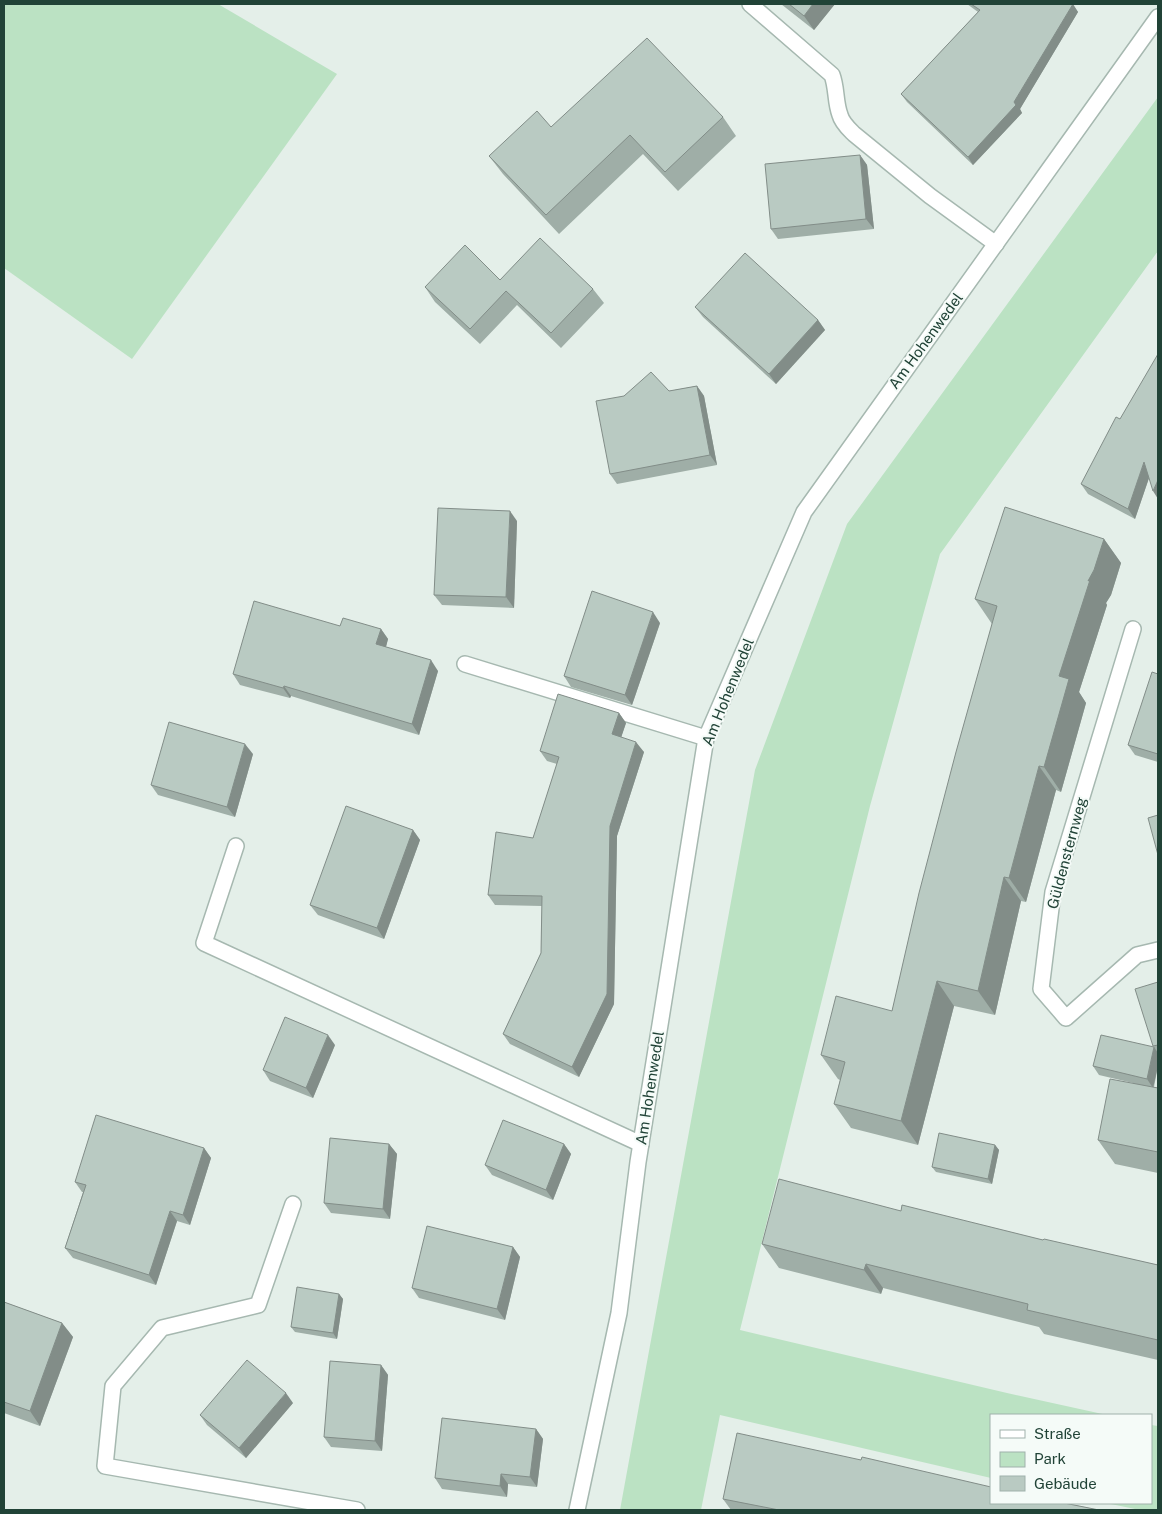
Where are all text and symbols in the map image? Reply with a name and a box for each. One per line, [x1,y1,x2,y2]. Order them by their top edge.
street label: Am Hohenwedel [885,289,966,392]
street label: Am Hohenwedel [698,635,757,748]
street label: Güldensternweg [1043,795,1090,911]
street label: Am Hohenwedel [632,1030,667,1146]
legend [990,1414,1152,1504]
text: Straße [1034,1425,1081,1442]
text: Park [1034,1450,1066,1467]
text: Gebäude [1034,1475,1097,1492]

